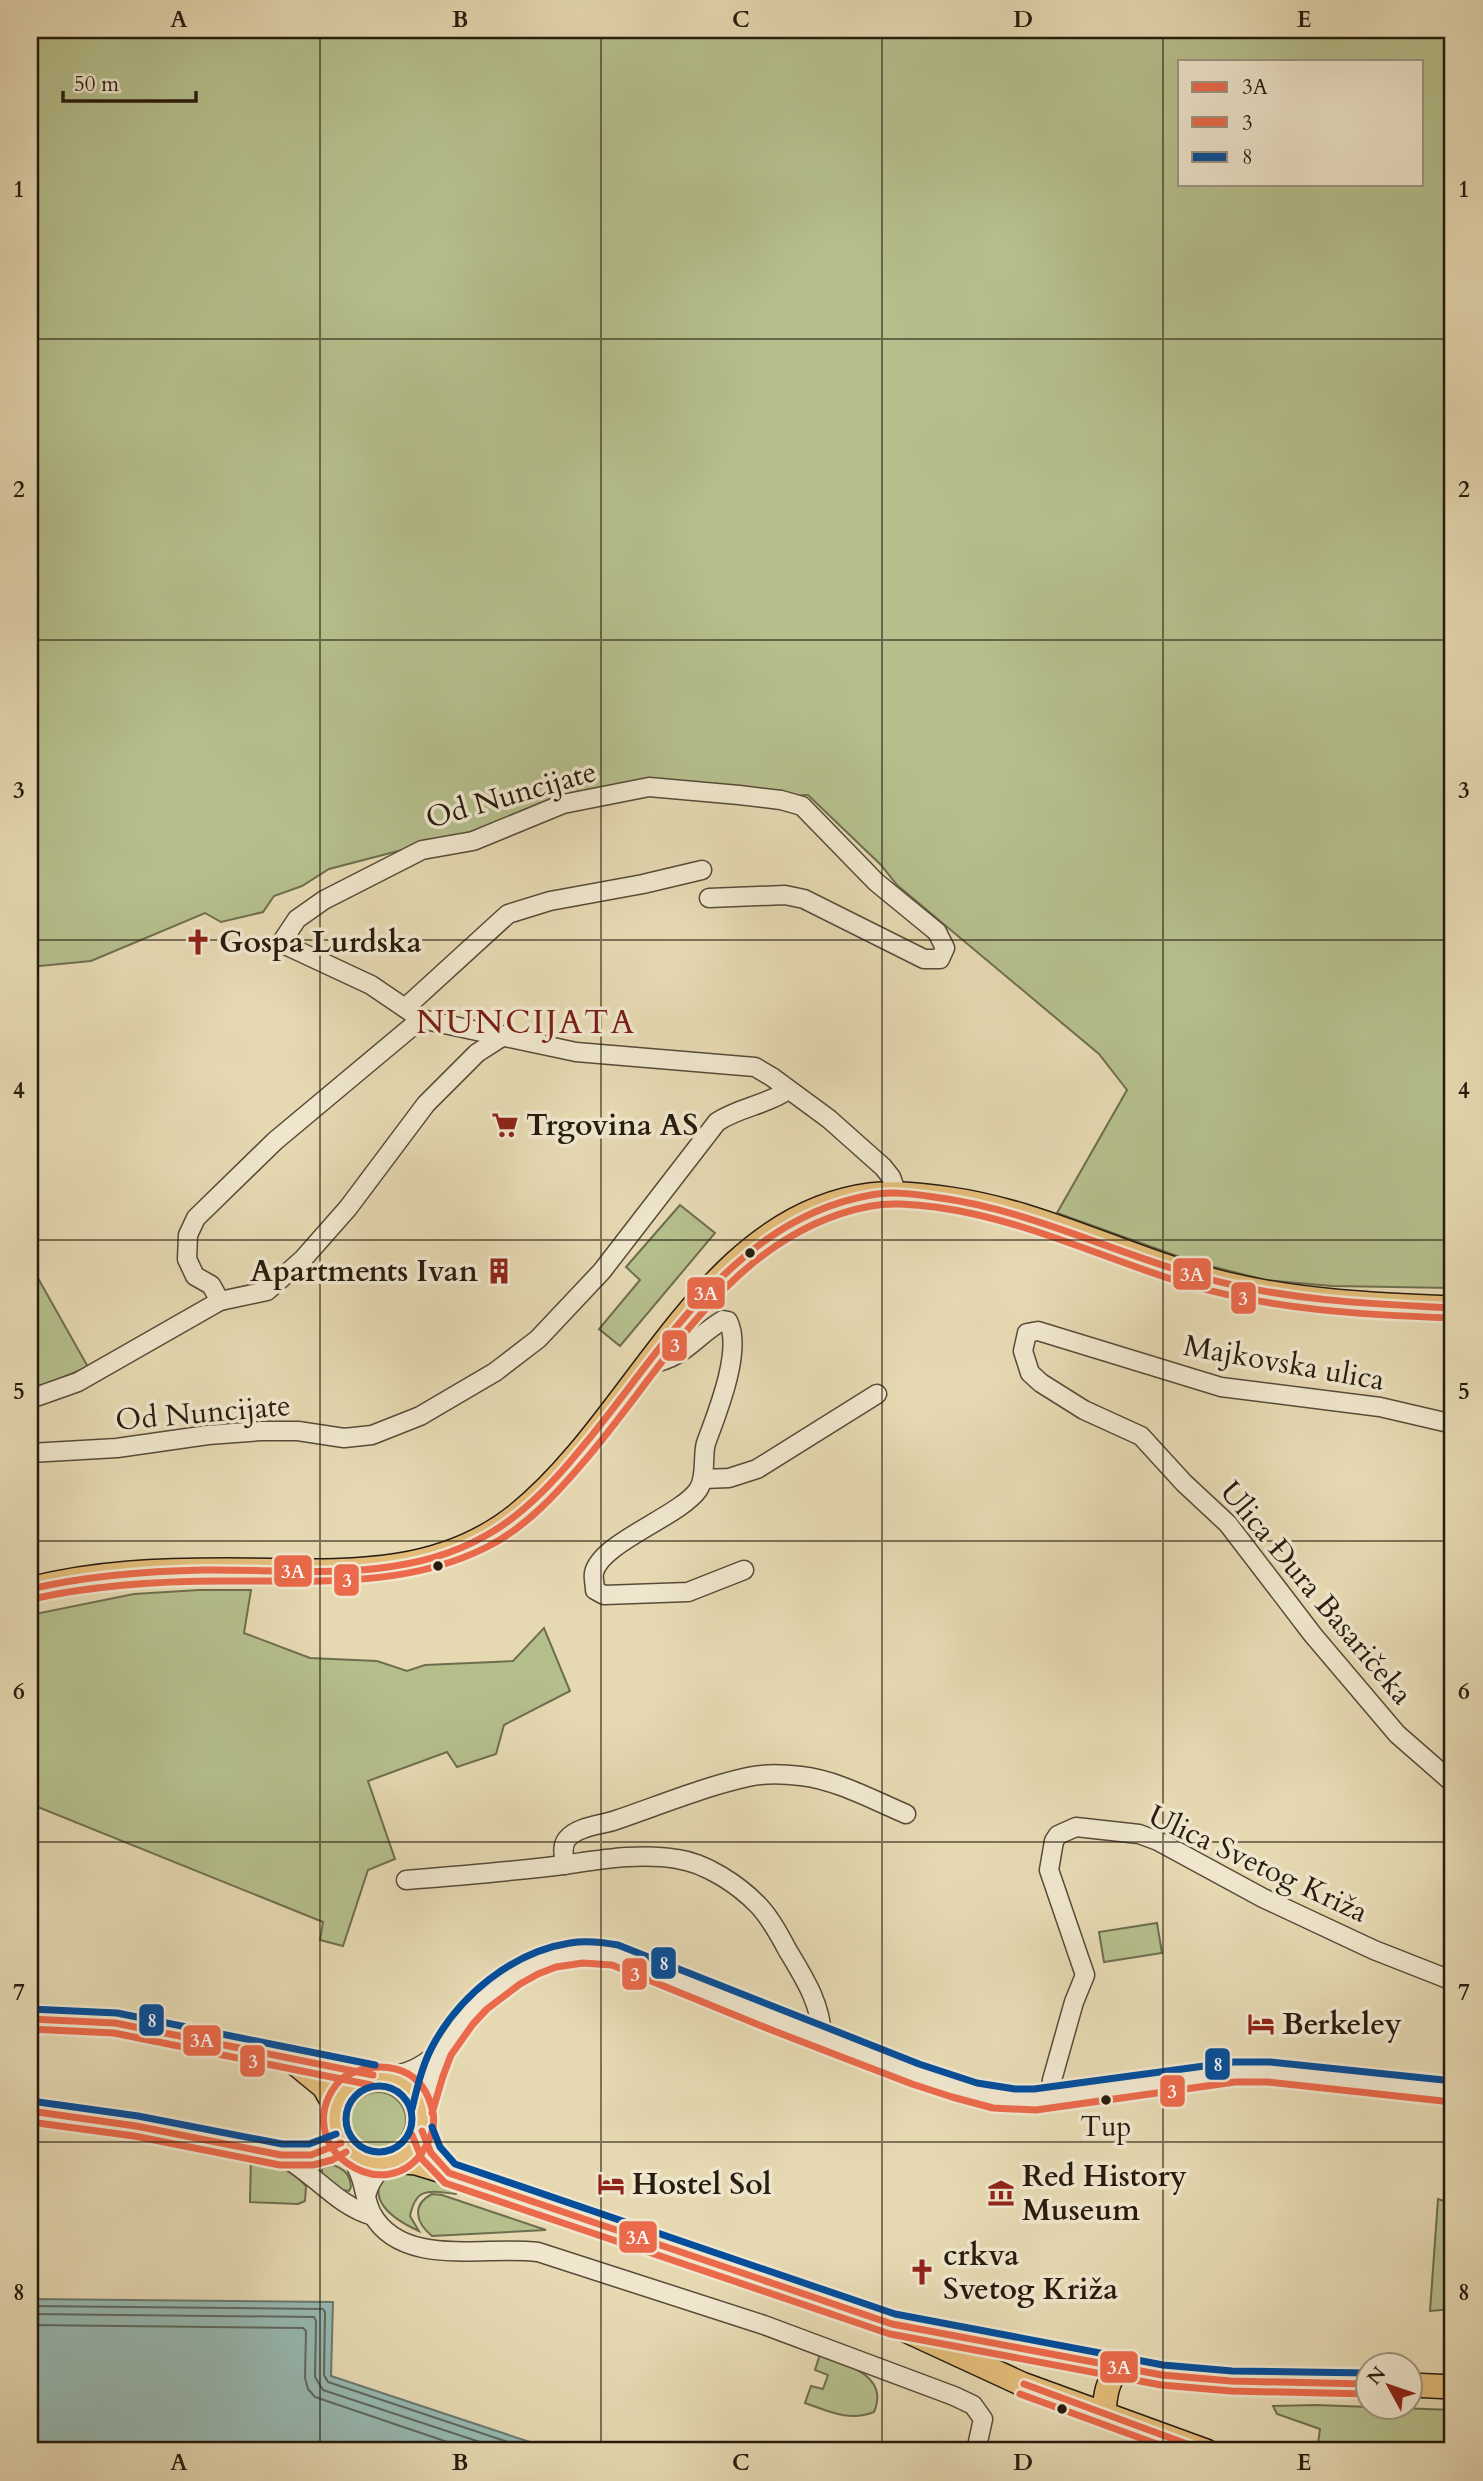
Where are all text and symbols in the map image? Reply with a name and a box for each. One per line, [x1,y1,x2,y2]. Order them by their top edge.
text: A [170,4,188,35]
text: B [452,4,468,35]
text: C [732,4,750,35]
text: D [1013,4,1033,35]
text: E [1297,4,1311,35]
scale bar [63,60,196,104]
legend [1178,60,1424,186]
text: 50 m [74,70,119,99]
text: 3A [1242,73,1268,102]
text: 3 [1242,109,1253,138]
text: 8 [1242,143,1253,172]
text: 1 [13,174,25,205]
text: 1 [1458,174,1470,205]
text: 2 [13,474,25,505]
text: 2 [1458,474,1470,505]
street label: Od Nuncijate [421,751,601,839]
text: 3 [13,775,25,806]
text: 3 [1458,775,1470,806]
place label: Gospa Lurdska [219,922,422,963]
church icon: Gospa Lurdska [183,927,213,957]
district label: NUNCIJATA [416,1000,636,1045]
text: 4 [13,1075,25,1106]
text: 4 [1458,1075,1470,1106]
place label: Trgovina AS [526,1105,698,1146]
supermarket icon: Trgovina AS [490,1110,520,1140]
unlabelled marker [743,1246,757,1260]
place label: Apartments Ivan [250,1251,478,1292]
building icon: Apartments Ivan [484,1256,514,1286]
line badge: 3A [1172,1257,1212,1291]
text: 3A [1180,1262,1205,1288]
line badge: 3A [686,1276,726,1310]
text: 3A [694,1281,719,1307]
line badge: 3 [1230,1281,1257,1315]
text: 3 [1238,1286,1248,1312]
street label: Majkovska ulica [1180,1325,1388,1401]
line badge: 3 [661,1329,688,1362]
text: 3 [670,1333,680,1359]
text: 5 [13,1376,25,1407]
text: 5 [1458,1376,1470,1407]
street label: Od Nuncijate [114,1385,292,1441]
street label: Ulica Đura Basaričeka [1210,1473,1422,1713]
line badge: 3A [273,1554,313,1588]
text: 3A [281,1559,306,1585]
unlabelled marker [431,1559,445,1573]
line badge: 3 [333,1563,360,1597]
text: 3 [342,1568,352,1594]
text: 6 [13,1676,25,1707]
text: 6 [1458,1676,1470,1707]
street label: Ulica Svetog Križa [1142,1795,1374,1933]
line badge: 8 [650,1946,677,1980]
text: 8 [659,1951,669,1977]
line badge: 3 [621,1957,648,1991]
text: 3 [630,1962,640,1988]
text: 7 [13,1977,25,2008]
text: 7 [1458,1977,1470,2008]
line badge: 8 [138,2003,165,2037]
place label: Berkeley [1282,2004,1402,2045]
text: 8 [147,2008,157,2034]
hotel icon: Berkeley [1246,2009,1276,2039]
line badge: 3A [182,2024,222,2057]
text: 3A [190,2028,215,2054]
line badge: 3 [239,2044,266,2078]
line badge: 8 [1204,2047,1231,2081]
text: 3 [248,2049,258,2075]
text: 8 [1213,2052,1223,2078]
line badge: 3 [1159,2074,1186,2108]
text: 3 [1167,2079,1177,2105]
marker: Tup [1099,2093,1113,2107]
place label: Tup [1081,2108,1131,2146]
place label: Red History Museum [1022,2156,1187,2231]
place label: Hostel Sol [632,2164,772,2205]
hotel icon: Hostel Sol [596,2169,626,2199]
museum icon: Red History Museum [986,2178,1016,2208]
line badge: 3A [618,2220,658,2254]
text: 3A [626,2225,651,2251]
place label: crkva Svetog Križa [943,2235,1118,2310]
church icon: crkva Svetog Križa [907,2257,937,2287]
text: 8 [13,2277,25,2308]
text: 8 [1458,2277,1470,2308]
line badge: 3A [1099,2350,1139,2384]
north arrow [1354,2352,1424,2422]
text: 3A [1107,2355,1132,2381]
text: N [1361,2361,1392,2390]
unlabelled marker [1055,2402,1069,2416]
text: A [170,2447,188,2478]
text: B [452,2447,468,2478]
text: C [732,2447,750,2478]
text: D [1013,2447,1033,2478]
text: E [1297,2447,1311,2478]

